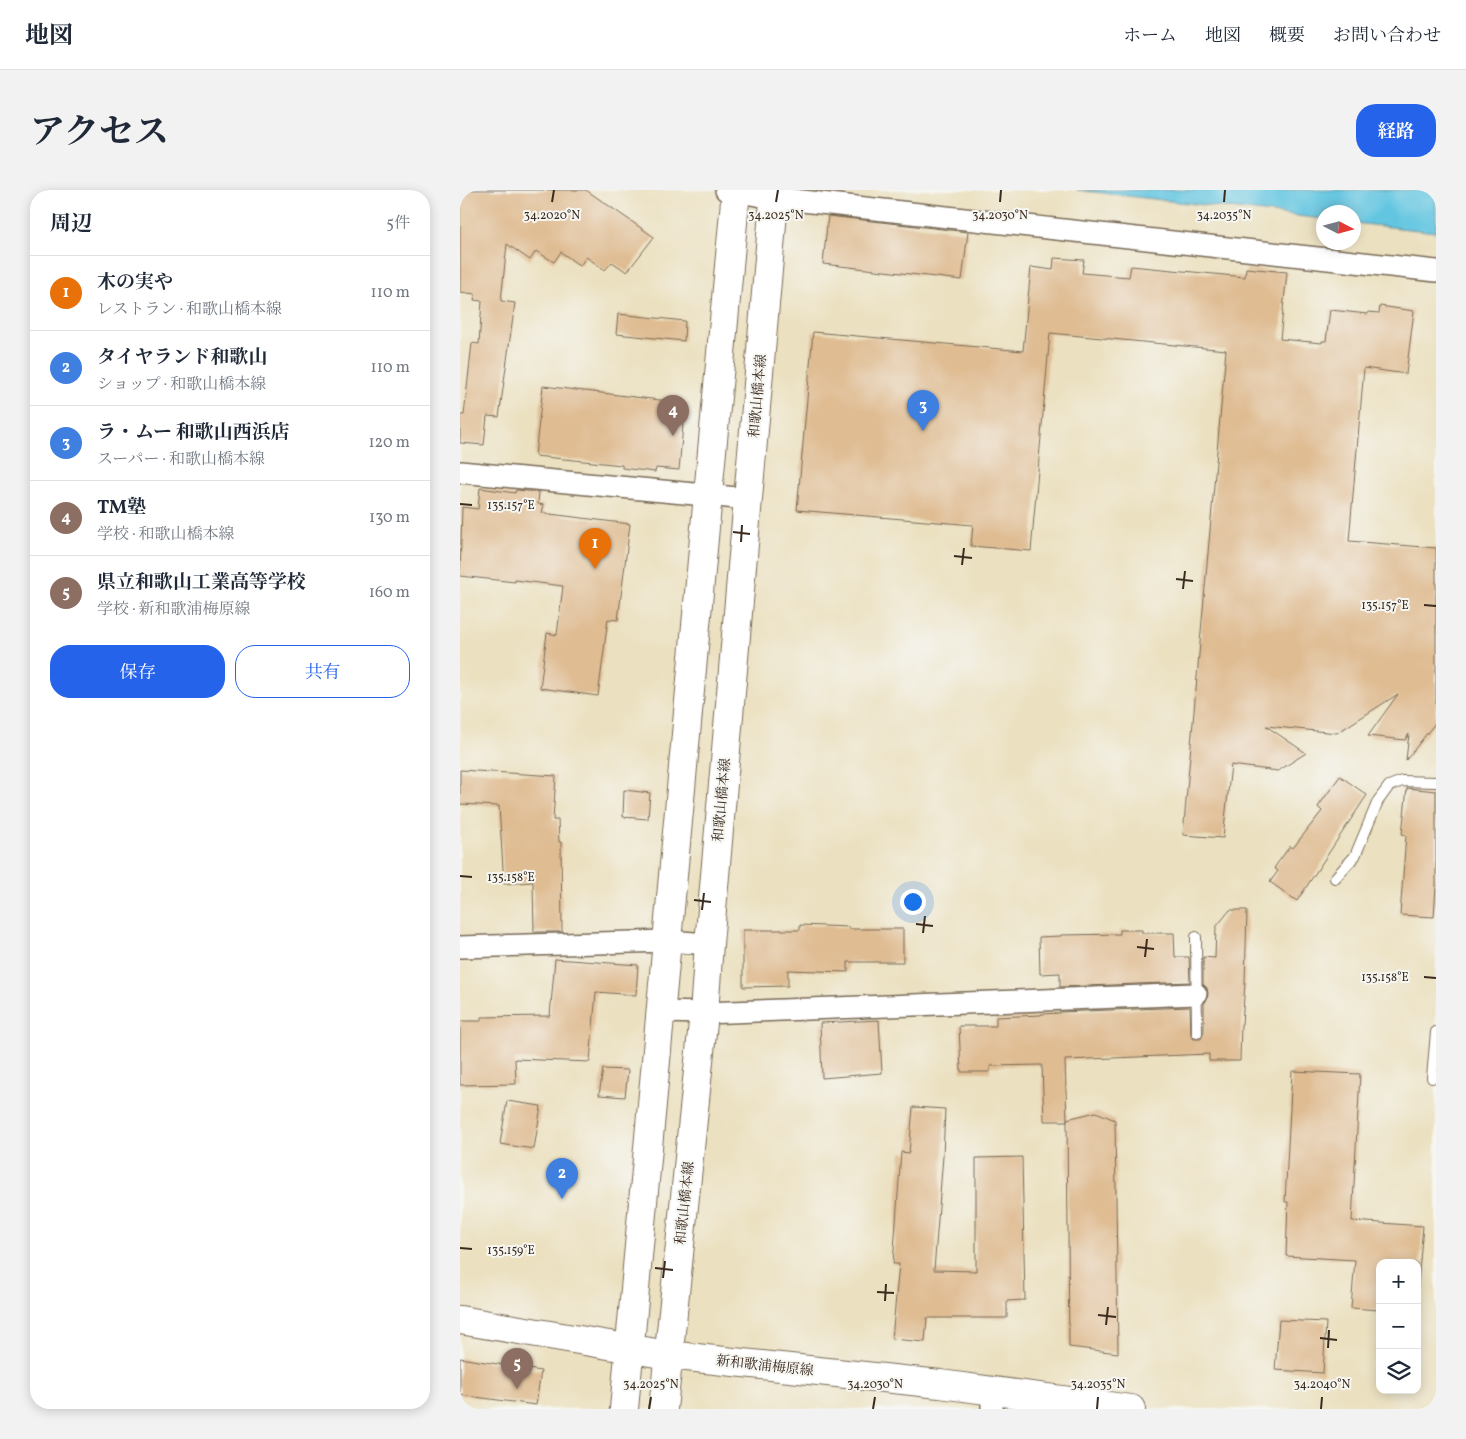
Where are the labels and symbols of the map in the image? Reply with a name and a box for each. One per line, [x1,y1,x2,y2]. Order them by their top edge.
north arrow [1316,205,1361,250]
text: 34.2020°N [524,208,580,224]
text: 34.2025°N [748,208,804,224]
text: 34.2030°N [972,208,1028,224]
text: 34.2035°N [1197,208,1251,224]
street label: 和歌山橋本線 [745,353,772,439]
pin: 3 [907,390,939,431]
pin: 4 [657,395,689,436]
text: 135.157°E [487,498,535,514]
pin: 1 [579,528,611,569]
text: 135.157°E [1361,598,1409,614]
street label: 和歌山橋本線 [709,757,736,843]
text: 135.158°E [487,870,535,886]
your location [900,889,926,915]
text: 135.158°E [1361,970,1409,986]
pin: 2 [546,1158,578,1199]
street label: 和歌山橋本線 [672,1160,699,1246]
text: 135.159°E [487,1243,535,1259]
pin: 5 [501,1348,533,1389]
street label: 新和歌浦梅原線 [715,1352,815,1381]
text: 34.2025°N [623,1377,679,1393]
text: 34.2030°N [847,1377,903,1393]
text: 34.2035°N [1071,1377,1125,1393]
text: 34.2040°N [1294,1377,1350,1393]

